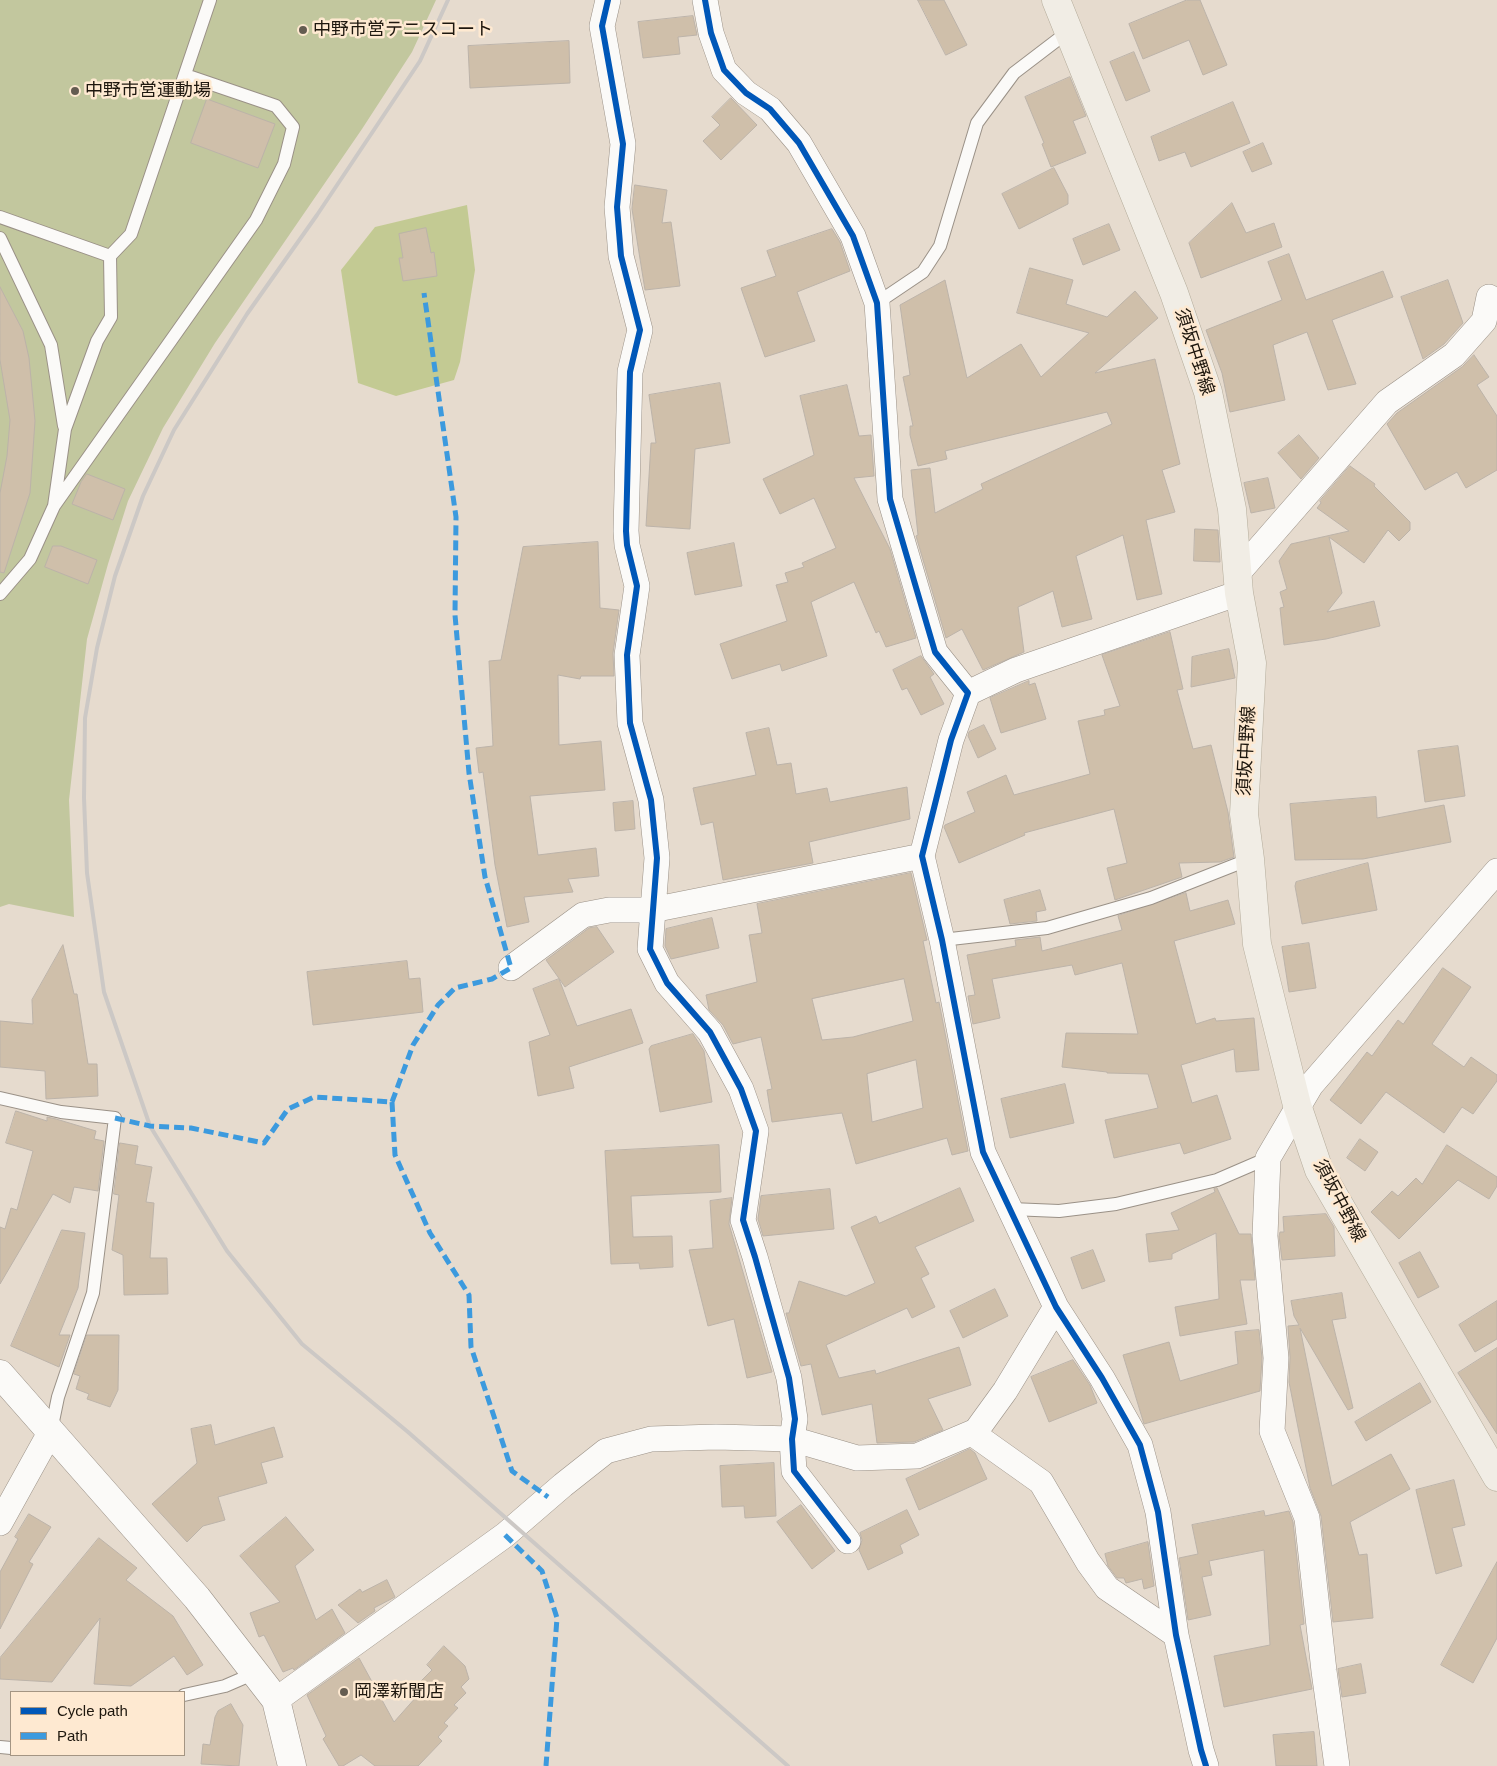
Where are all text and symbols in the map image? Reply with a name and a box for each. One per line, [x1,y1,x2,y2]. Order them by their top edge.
place label: 中野市営テニスコート [313,19,493,41]
marker: 中野市営テニスコート [297,24,309,36]
place label: 中野市営運動場 [85,80,211,102]
marker: 中野市営運動場 [69,85,81,97]
street label: 須坂中野線 [1170,306,1218,398]
street label: 須坂中野線 [1234,705,1260,797]
street label: 須坂中野線 [1308,1156,1370,1246]
place label: 岡澤新聞店 [354,1681,444,1703]
marker: 岡澤新聞店 [338,1686,350,1698]
legend [10,1691,185,1756]
text: Cycle path [57,1702,128,1719]
text: Path [57,1727,88,1744]

